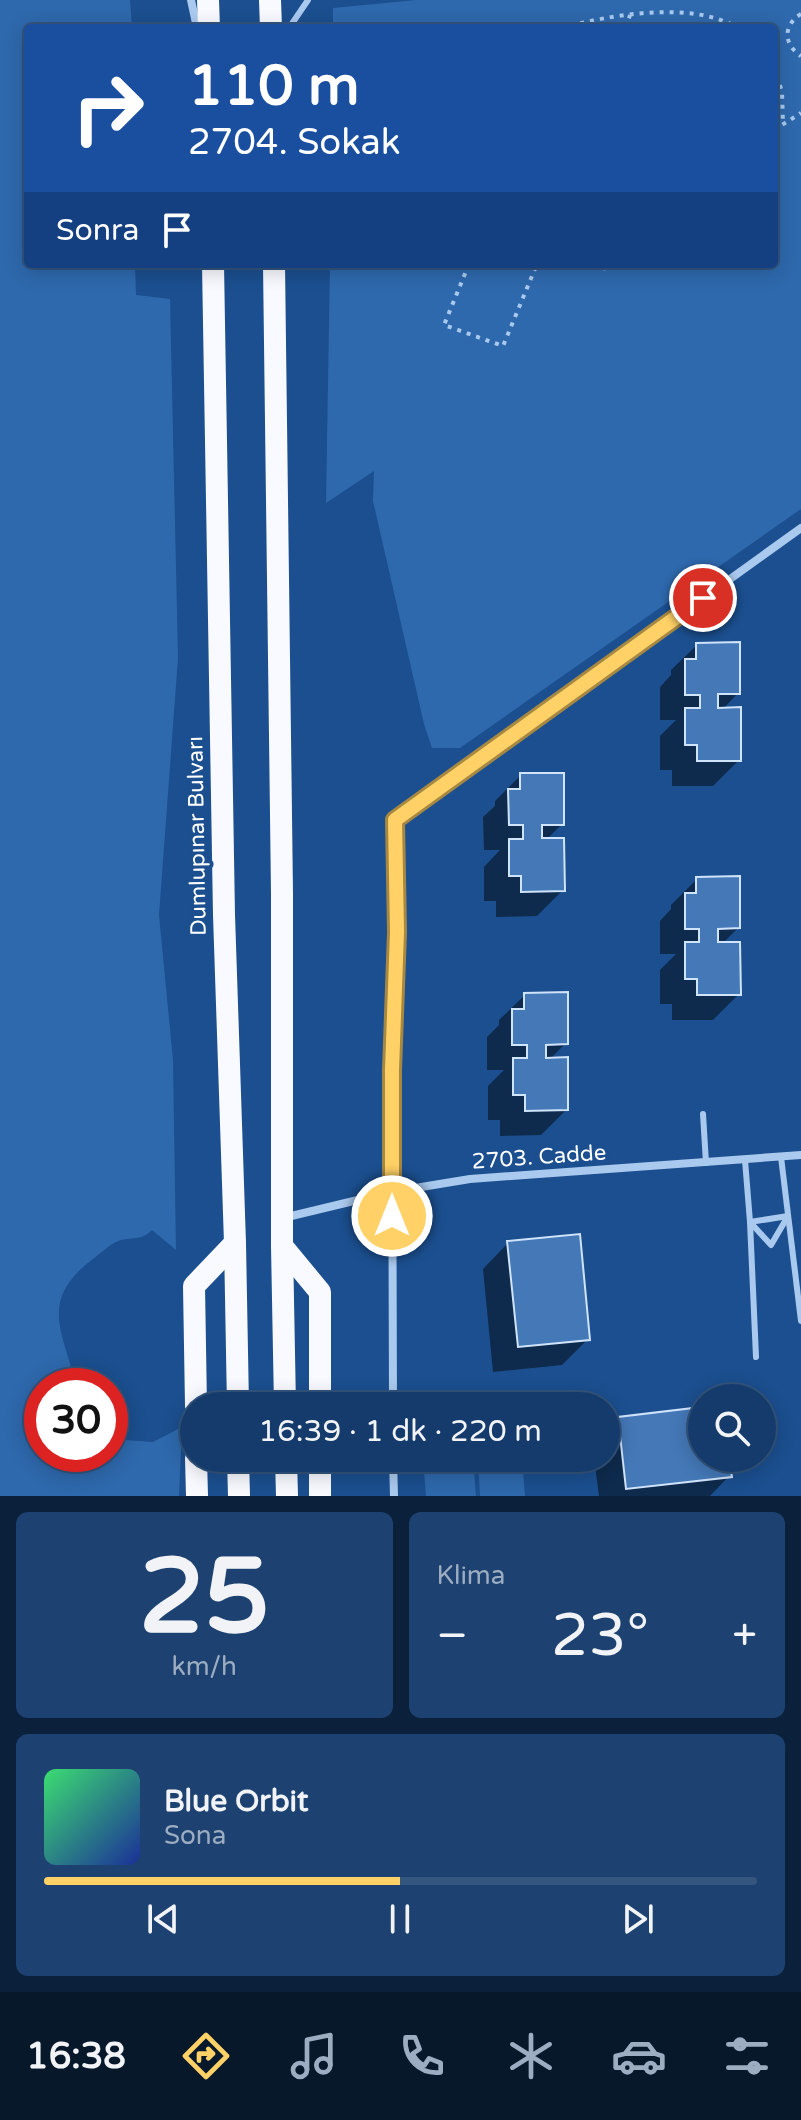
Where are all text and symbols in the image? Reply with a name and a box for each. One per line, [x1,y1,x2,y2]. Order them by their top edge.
text: 110 m [188,53,359,120]
icon: right [56,56,160,160]
text: 2704. Sokak [188,121,400,164]
icon: arrive [155,208,199,252]
text: Sonra [56,212,139,249]
pin [669,564,737,632]
icon: arrive [681,576,725,620]
street label: Dumlupınar Bulvarı [182,736,212,936]
street label: 2703. Cadde [471,1139,607,1175]
position arrow [350,1174,434,1258]
speed limit sign: 30 [24,1368,128,1472]
map controls [688,1384,776,1472]
button: search [688,1384,776,1472]
text: 16:39 · 1 dk · 220 m [258,1413,542,1450]
text: 25 [139,1536,270,1661]
text: Klima [437,1560,505,1591]
text: 23° [551,1600,649,1672]
text: − [437,1610,468,1663]
text: + [732,1610,757,1663]
text: km/h [172,1651,237,1682]
text: Blue Orbit [164,1783,309,1820]
text: Sona [164,1820,226,1851]
icon: previous [141,1897,185,1941]
icon: pause [378,1897,422,1941]
icon: next [616,1897,660,1941]
icon: directions [178,2028,234,2084]
icon: music [286,2028,342,2084]
icon: phone [394,2028,450,2084]
icon: climate [503,2028,559,2084]
icon: car [611,2028,667,2084]
icon: filters [719,2028,775,2084]
text: 16:38 [26,2035,126,2078]

